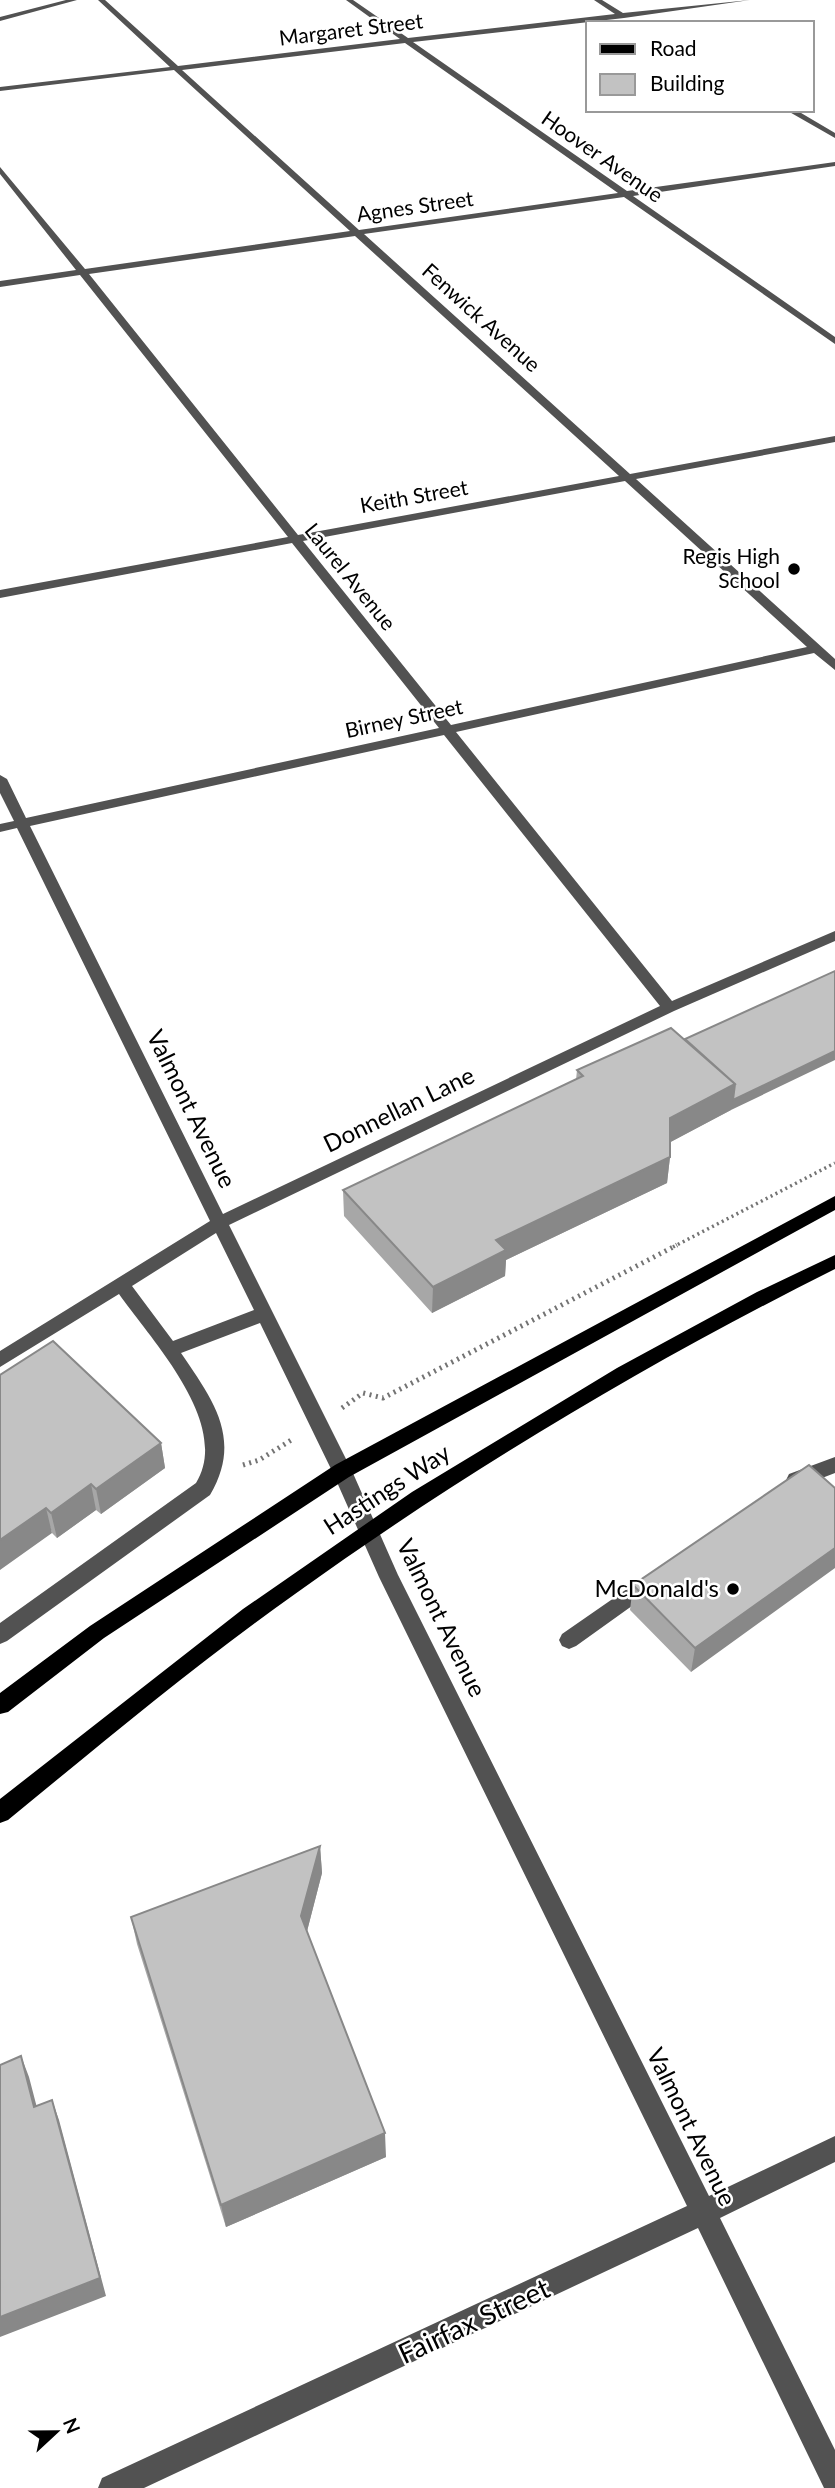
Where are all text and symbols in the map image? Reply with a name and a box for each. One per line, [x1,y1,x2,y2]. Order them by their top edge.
street label: Margaret Street [277,7,425,50]
legend [586,21,814,112]
text: Road [650,35,697,60]
text: Building [650,70,725,95]
street label: Hoover Avenue [537,105,668,207]
street label: Agnes Street [355,185,475,226]
street label: Fenwick Avenue [418,257,546,376]
street label: Keith Street [358,474,470,517]
street label: Laurel Avenue [300,518,402,635]
place label: Regis High School [682,543,780,592]
marker: Regis High School [786,561,802,577]
street label: Birney Street [343,693,465,742]
street label: Valmont Avenue [142,1025,243,1192]
street label: Donnellan Lane [318,1060,479,1158]
street label: Hastings Way [318,1437,455,1540]
street label: Valmont Avenue [392,1534,493,1701]
place label: McDonald's [595,1573,719,1602]
marker: McDonald's [725,1581,741,1597]
street label: Valmont Avenue [642,2043,743,2210]
street label: Fairfax Street [392,2270,555,2370]
north arrow [21,2397,91,2467]
text: N [59,2414,86,2437]

